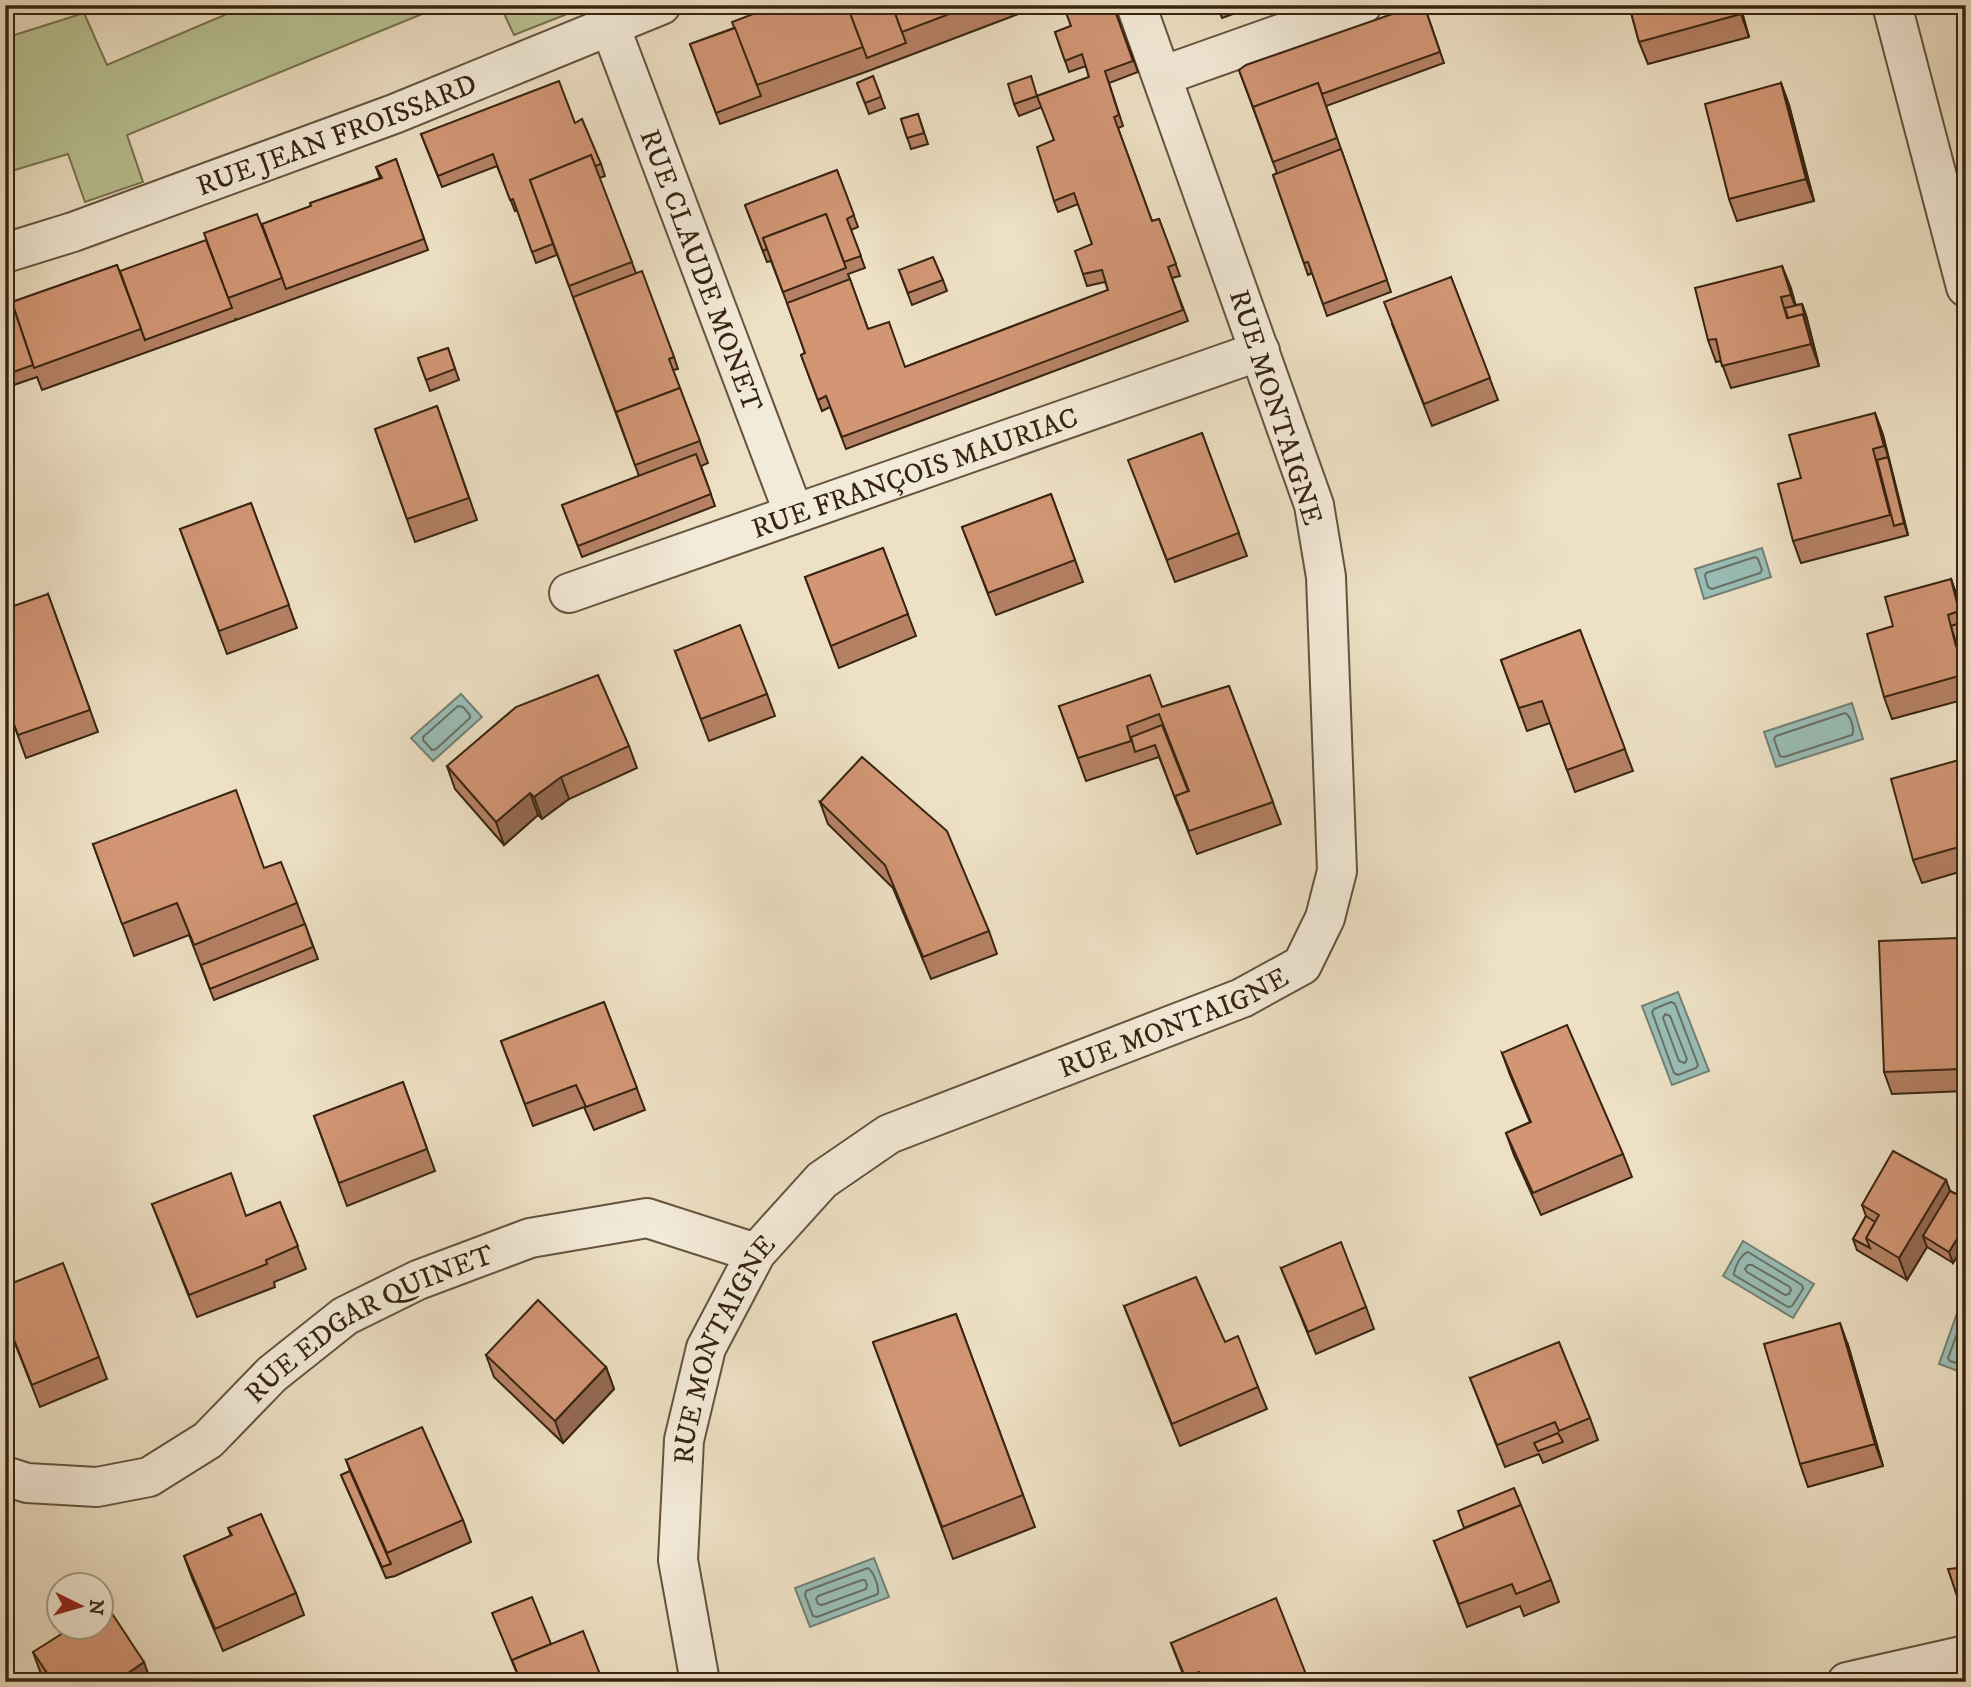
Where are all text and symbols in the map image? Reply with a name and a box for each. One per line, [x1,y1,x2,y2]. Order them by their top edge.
street label: RUE JEAN FROISSARD [192,66,482,204]
street label: RUE CLAUDE MONET [632,125,770,417]
street label: RUE MONTAIGNE [1221,285,1330,530]
street label: RUE FRANÇOIS MAURIAC [747,400,1083,547]
street label: RUE MONTAIGNE [1054,960,1295,1086]
street label: RUE MONTAIGNE [667,1228,783,1465]
street label: RUE EDGAR QUINET [238,1237,498,1411]
north arrow [46,1572,116,1642]
text: N [83,1599,108,1617]

